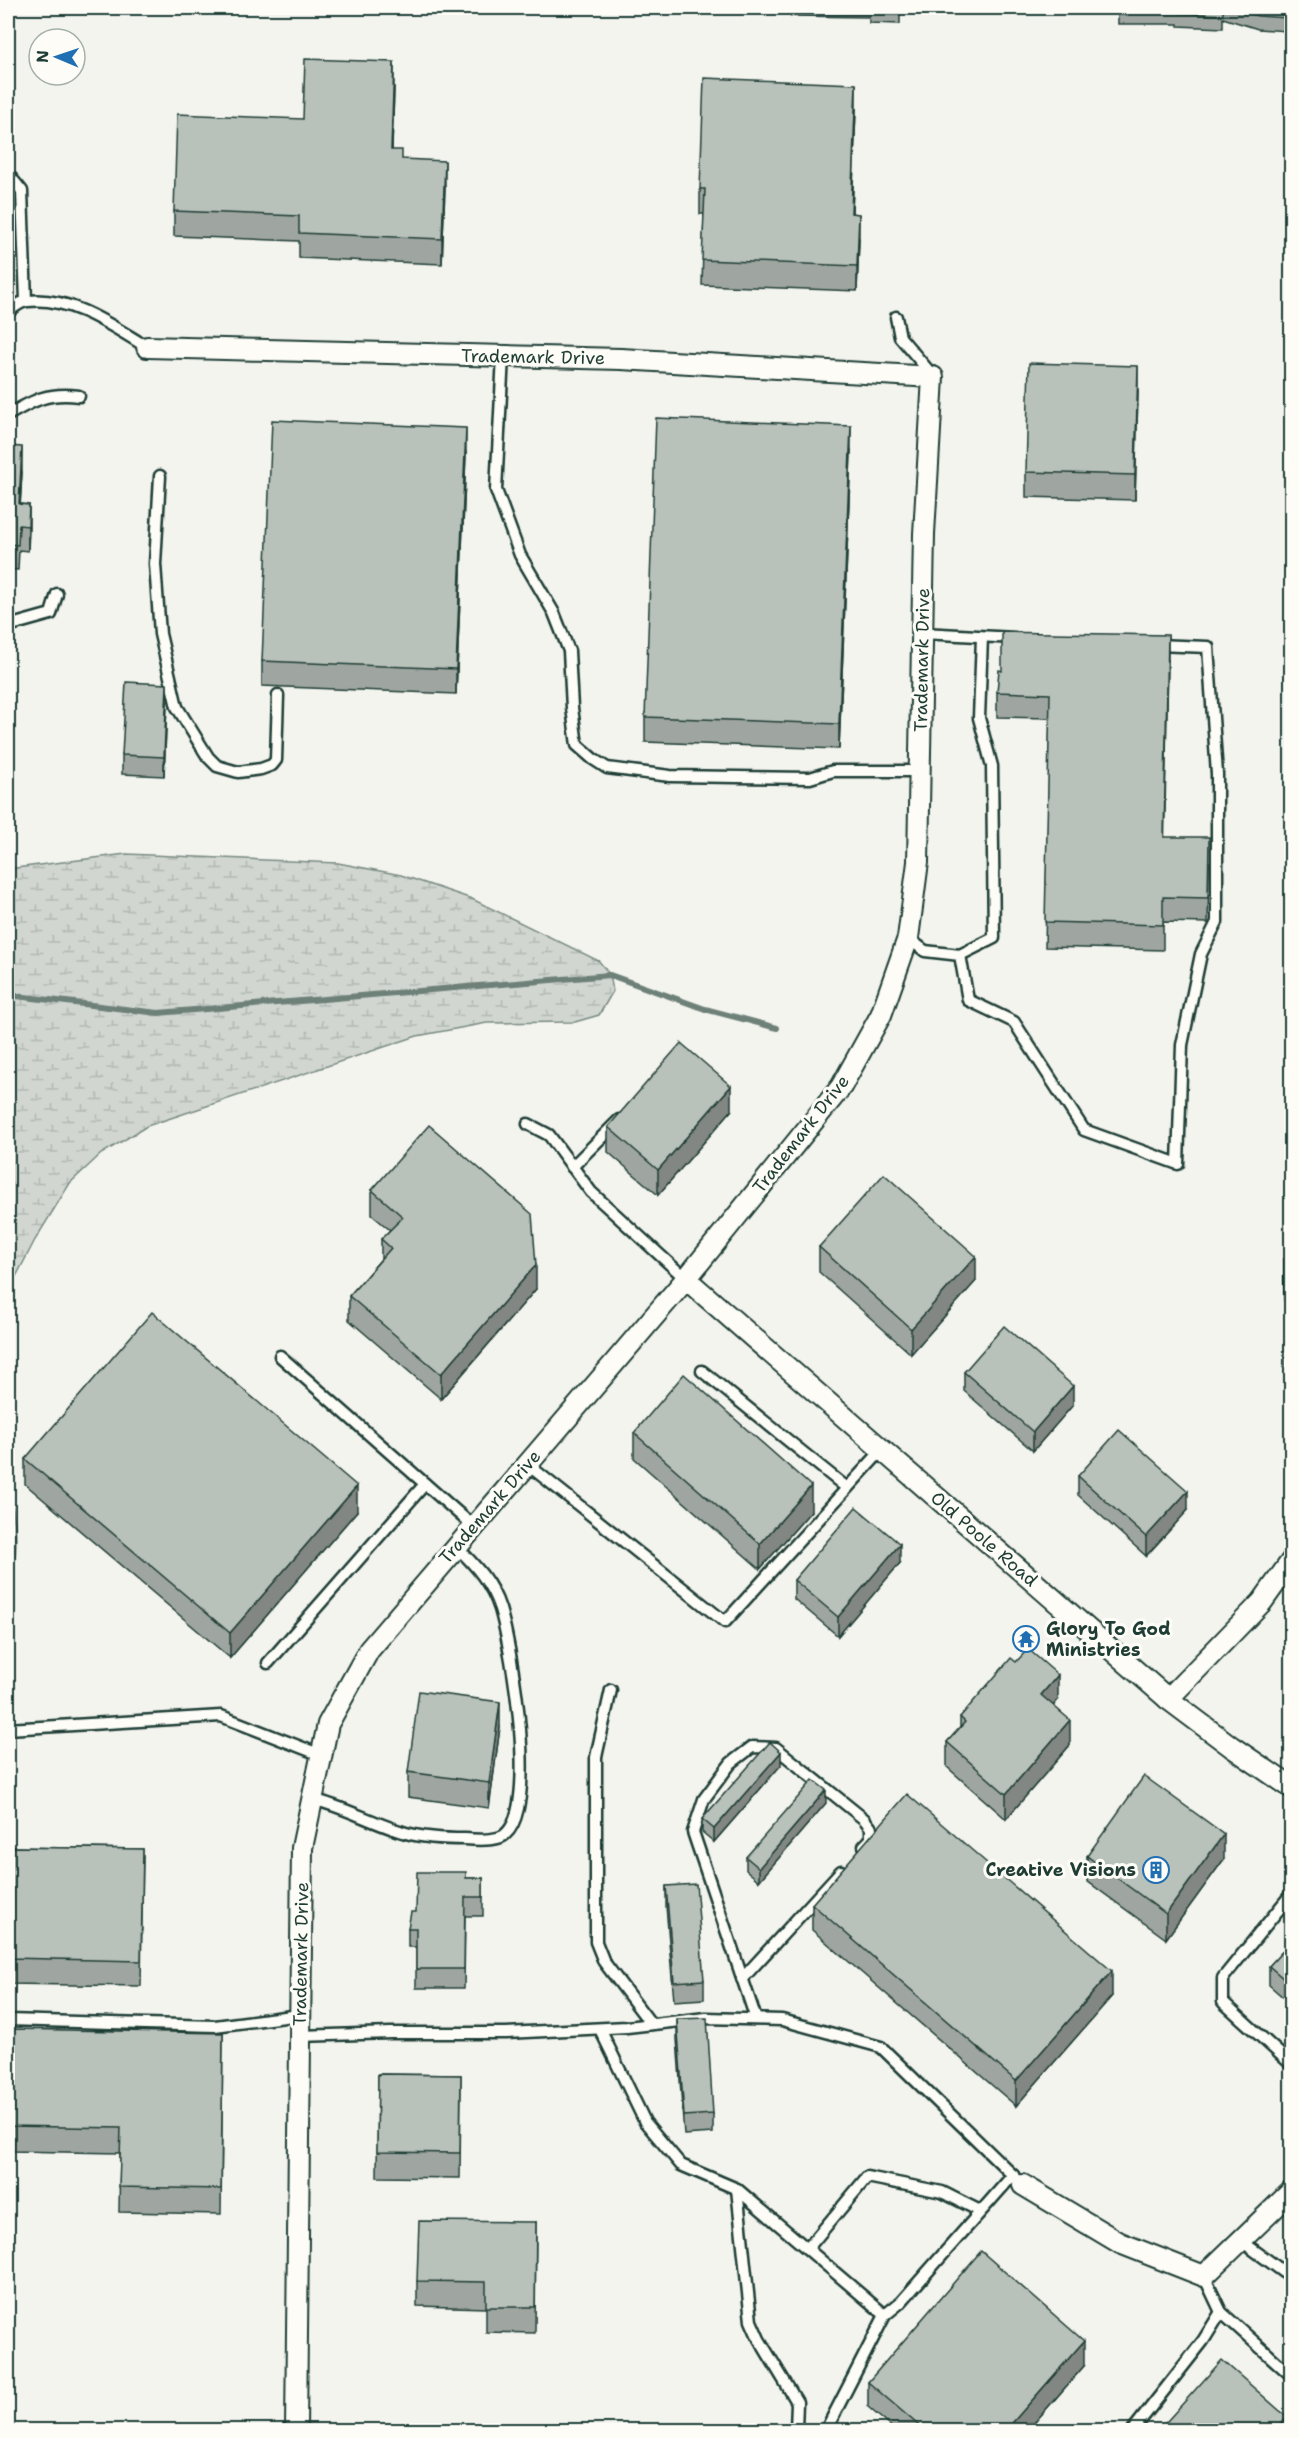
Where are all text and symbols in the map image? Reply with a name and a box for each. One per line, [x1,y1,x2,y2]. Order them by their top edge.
north arrow [27,27,87,87]
text: N [32,50,53,63]
street label: Trademark Drive [461,344,605,370]
street label: Trademark Drive [909,588,935,732]
street label: Trademark Drive [747,1070,855,1198]
street label: Trademark Drive [434,1445,546,1569]
street label: Old Poole Road [925,1486,1043,1592]
place label: Glory To God Ministries [1046,1617,1171,1662]
temple icon: Glory To God Ministries [1011,1624,1041,1654]
building icon: Creative Visions [1141,1855,1171,1885]
place label: Creative Visions [986,1858,1136,1882]
street label: Trademark Drive [288,1882,314,2026]

